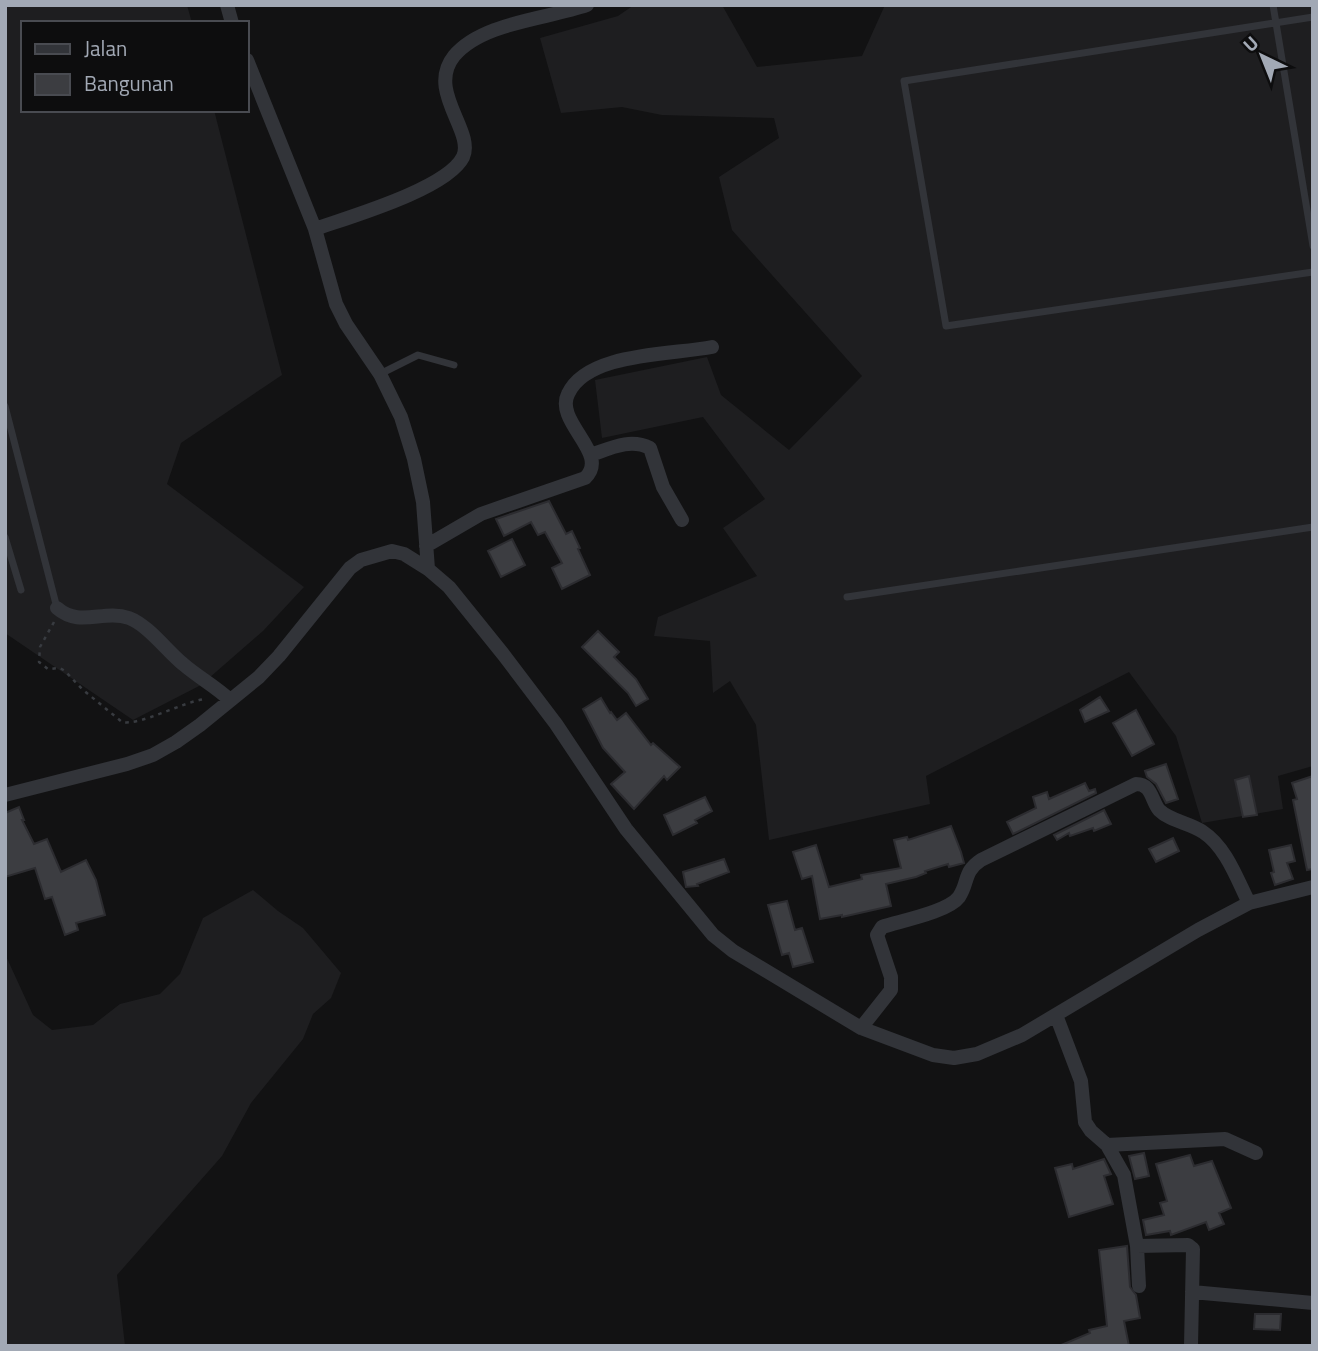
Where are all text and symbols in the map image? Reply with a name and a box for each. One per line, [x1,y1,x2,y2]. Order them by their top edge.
legend [21,21,248,112]
north arrow [1227,21,1297,91]
text: U [1236,28,1265,58]
text: Jalan [84,32,127,64]
text: Bangunan [84,67,174,99]

